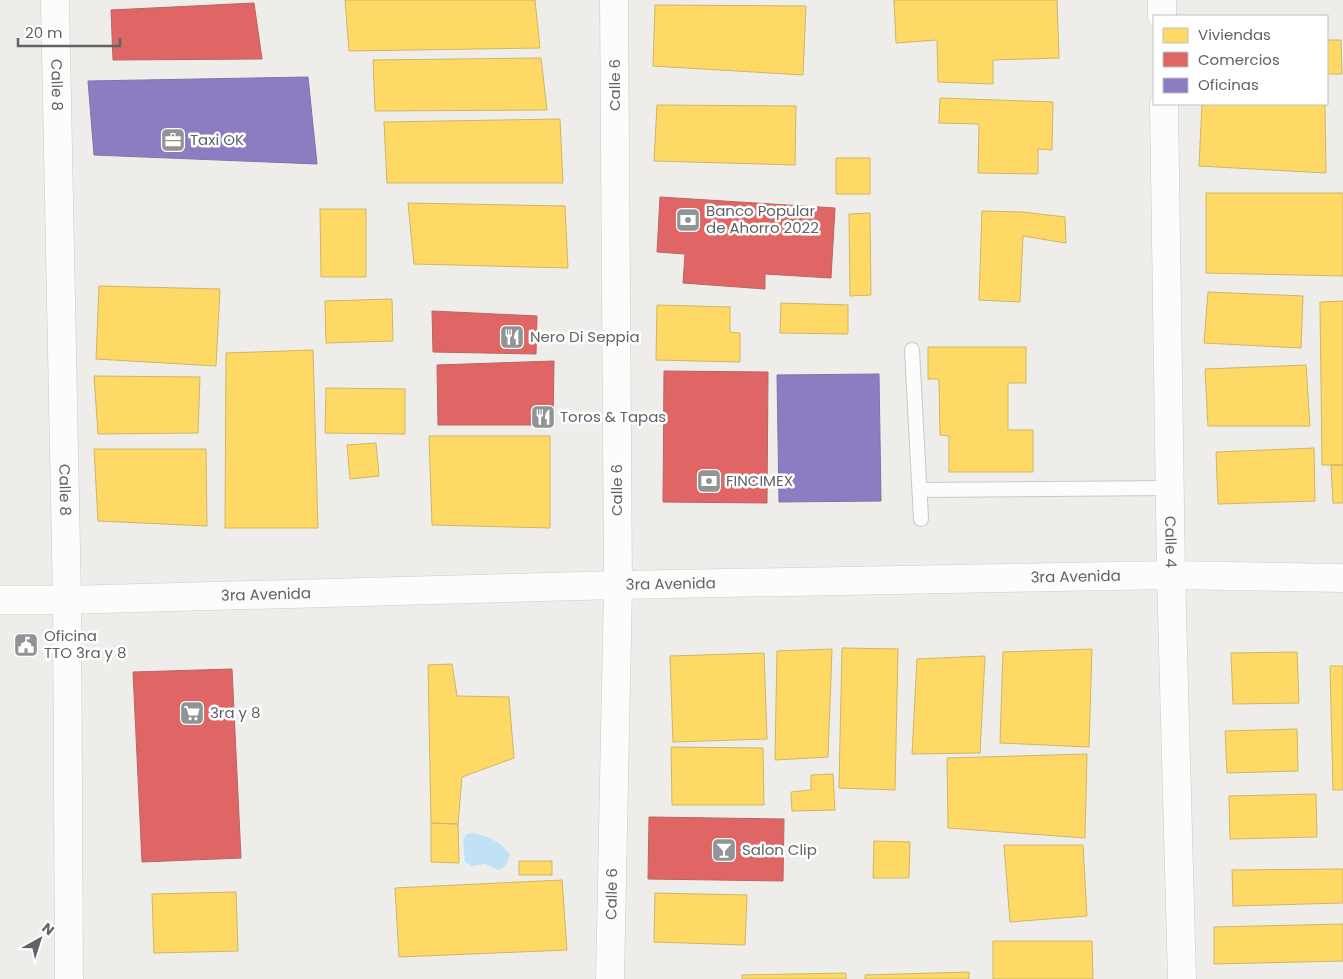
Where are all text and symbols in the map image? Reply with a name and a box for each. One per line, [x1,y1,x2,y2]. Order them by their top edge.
scale bar [18,15,120,47]
legend [1153,15,1328,105]
text: 20 m [25,22,63,43]
text: Viviendas [1198,24,1271,45]
text: Comercios [1198,49,1280,70]
street label: Calle 8 [46,59,68,111]
street label: Calle 6 [604,59,625,111]
text: Oficinas [1198,74,1259,95]
office icon: Taxi OK [160,127,186,153]
place label: Taxi OK [190,129,244,150]
place label: Banco Popular de Ahorro 2022 [706,200,819,238]
bank icon: Banco Popular de Ahorro 2022 [675,207,701,233]
restaurant icon: Nero Di Seppia [499,324,525,350]
place label: Nero Di Seppia [530,326,640,347]
restaurant icon: Toros & Tapas [530,404,556,430]
place label: Toros & Tapas [560,406,666,427]
street label: Calle 8 [54,464,76,516]
street label: Calle 6 [606,464,627,516]
bank icon: FINCIMEX [696,468,722,494]
place label: FINCIMEX [726,470,793,491]
street label: Calle 4 [1160,516,1182,568]
street label: 3ra Avenida [1030,565,1121,588]
street label: 3ra Avenida [626,572,716,595]
street label: 3ra Avenida [221,582,311,606]
place label: Oficina TTO 3ra y 8 [44,625,127,663]
public building icon: Oficina TTO 3ra y 8 [13,632,39,658]
supermarket icon: 3ra y 8 [179,700,205,726]
place label: 3ra y 8 [210,702,261,723]
bar icon: Salon Clip [711,837,737,863]
place label: Salon Clip [742,839,817,860]
street label: Calle 6 [600,868,622,920]
north arrow [15,914,65,964]
text: N [38,918,59,940]

